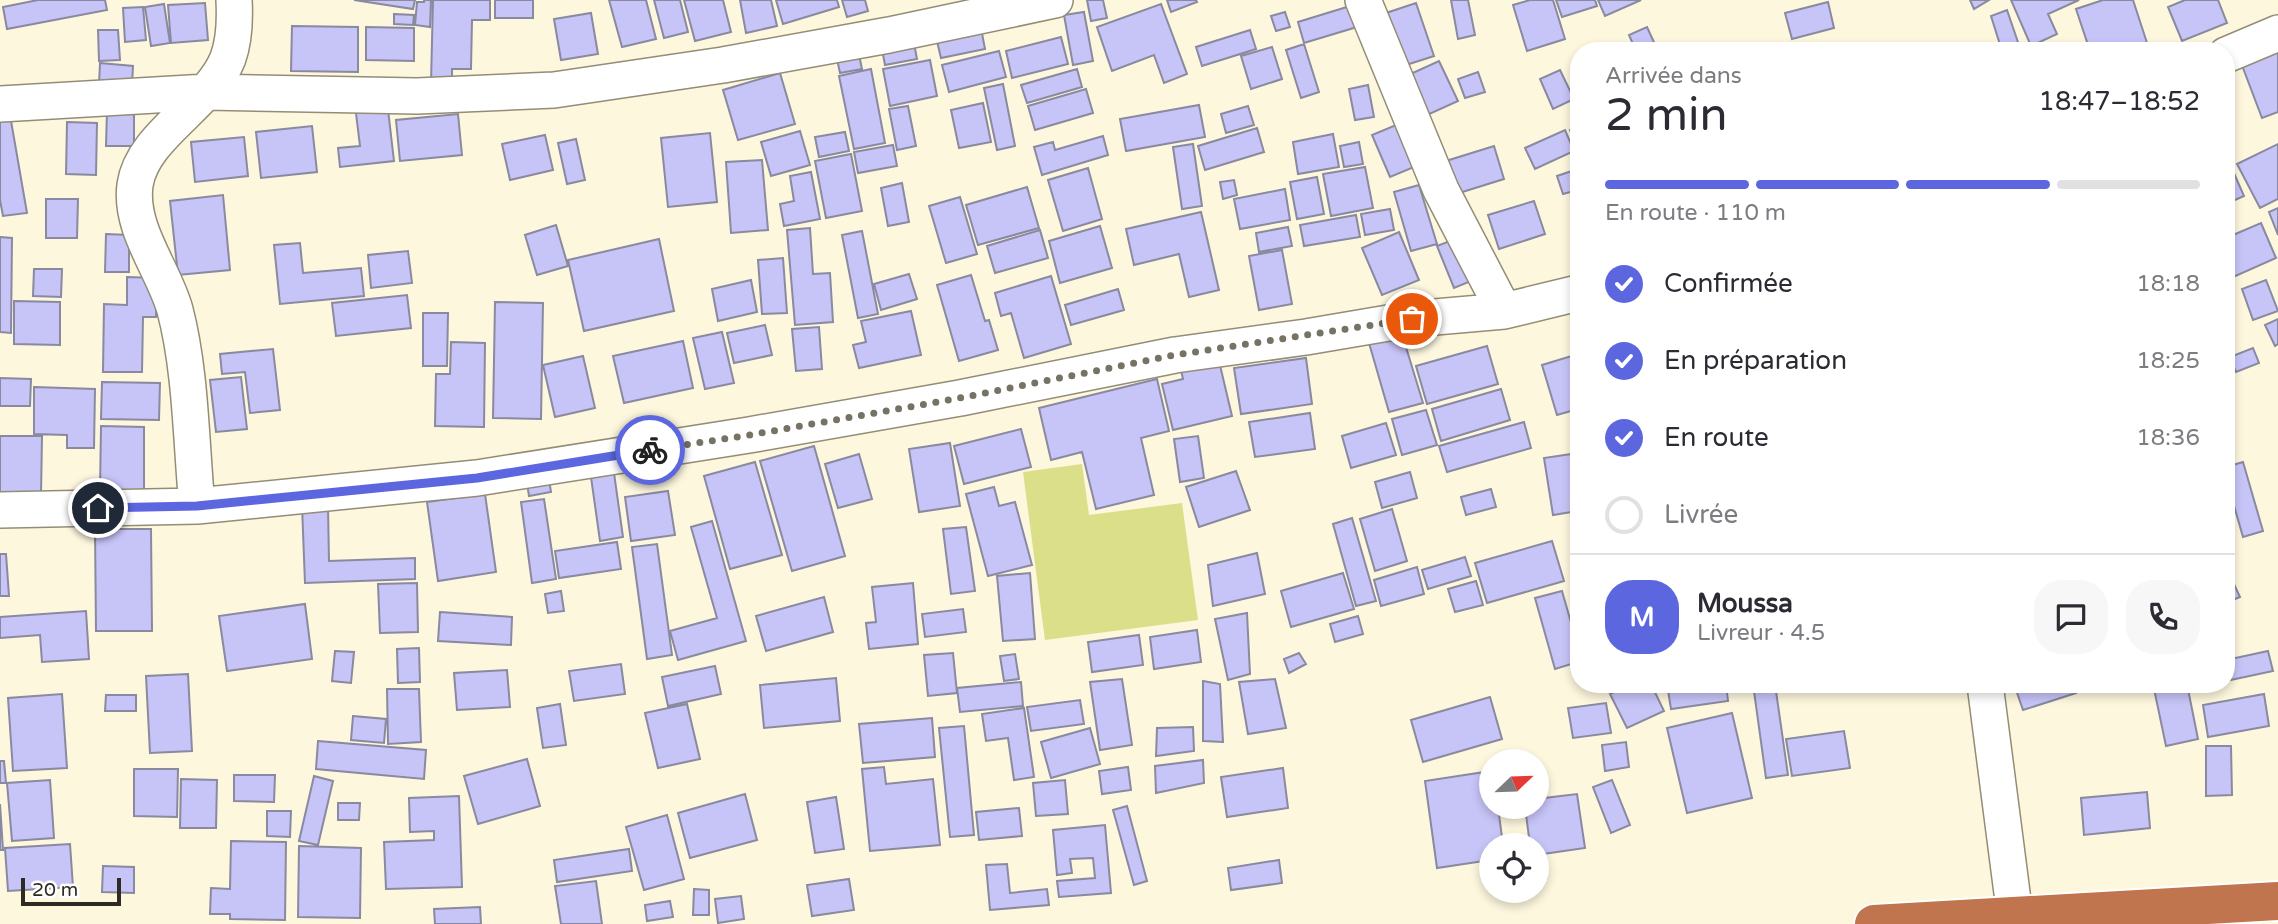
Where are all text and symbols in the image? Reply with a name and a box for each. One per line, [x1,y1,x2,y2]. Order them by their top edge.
text: Arrivée dans [1605,62,1742,90]
text: 18:47–18:52 [2039,86,2200,117]
text: 2 min [1605,88,1728,143]
text: En route · 110 m [1605,199,1786,227]
icon: check [1605,265,1643,303]
text: Confirmée [1664,268,1793,299]
text: 18:18 [2136,270,2200,298]
pin [1382,289,1442,349]
icon: bag [1393,300,1431,338]
icon: check [1605,342,1643,380]
text: En préparation [1664,345,1847,376]
text: 18:25 [2136,347,2200,375]
courier [615,415,685,485]
icon: check [1605,419,1643,457]
text: En route [1664,422,1769,453]
text: 18:36 [2136,424,2200,452]
icon: bike [631,431,669,469]
pin [68,478,128,538]
icon: home [79,489,117,527]
text: Livrée [1664,499,1738,530]
button: chat [2034,580,2108,654]
button: phone [2126,580,2200,654]
text: Moussa [1697,588,1793,619]
text: M [1629,602,1655,633]
text: Livreur · 4.5 [1697,619,1825,647]
north arrow [1479,749,1549,819]
map controls [1479,749,1549,903]
button: locate [1479,833,1549,903]
scale bar [21,875,121,907]
text: 20 m [32,879,78,901]

